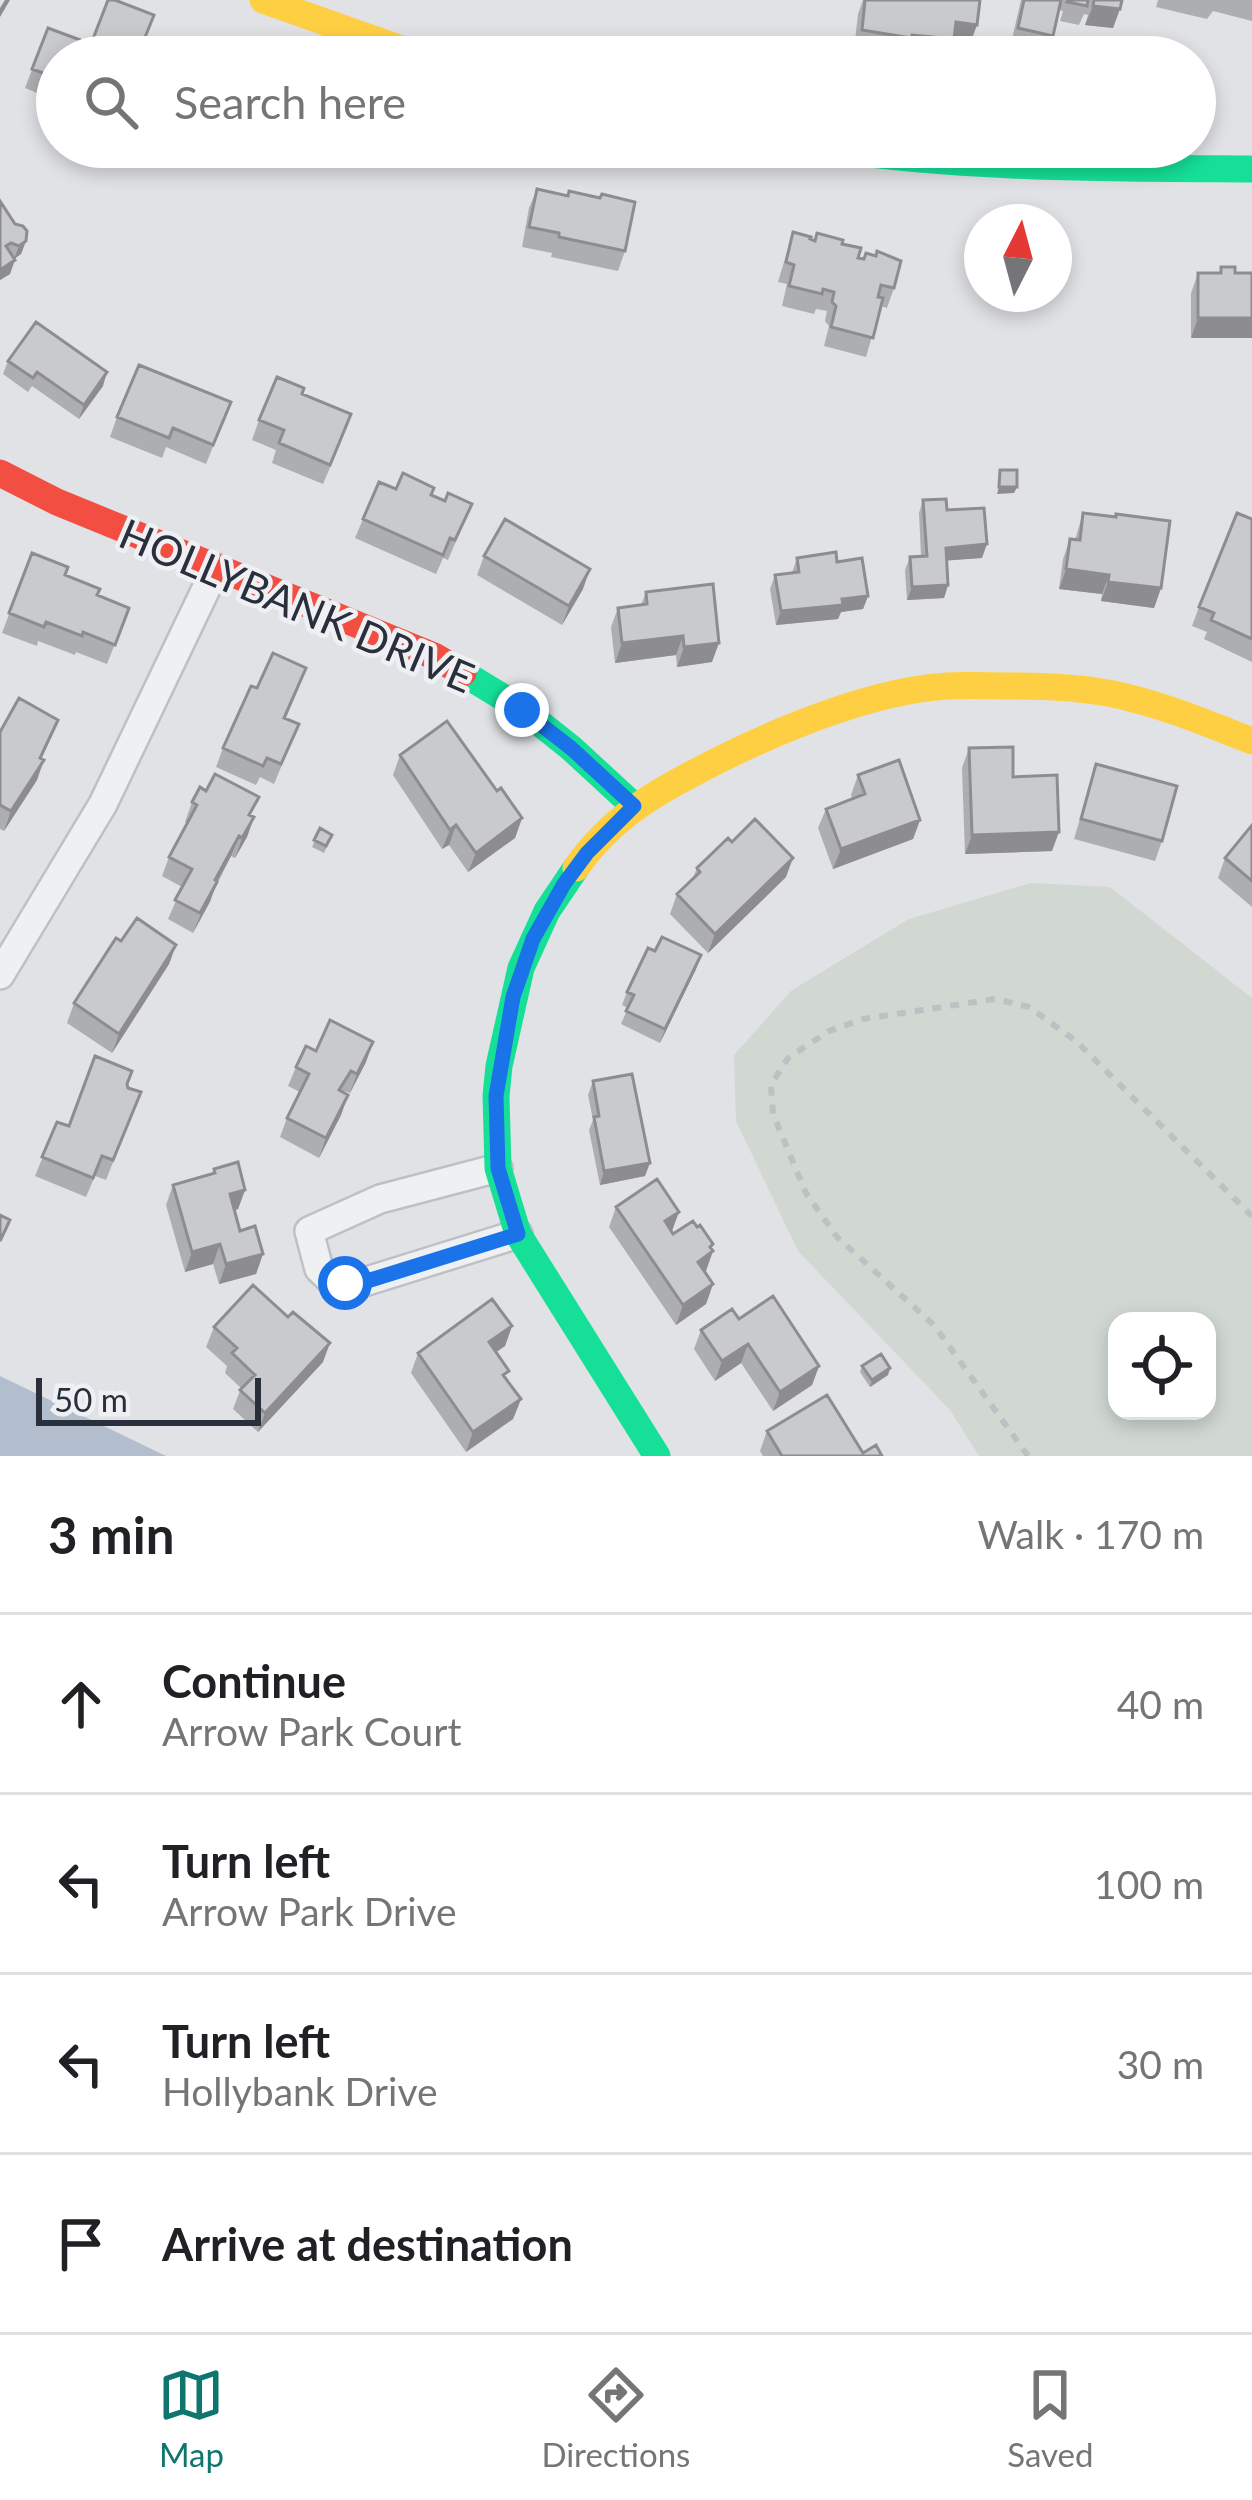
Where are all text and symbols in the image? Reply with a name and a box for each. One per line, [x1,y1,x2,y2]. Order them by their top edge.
search box [36,36,1216,168]
icon: search [78,69,144,135]
text: Search here [174,75,406,129]
north arrow [964,204,1072,312]
street label: HOLLYBANK DRIVE [113,508,481,702]
route end [495,683,549,737]
route start [318,1256,372,1310]
map controls [1108,1312,1216,1420]
button: locate [1108,1312,1216,1420]
scale bar [36,1372,261,1425]
text: 50 m [54,1379,128,1419]
text: 3 min [48,1504,174,1565]
text: Walk · 170 m [977,1511,1204,1557]
text: Continue [162,1654,346,1708]
icon: ahead [48,1671,114,1737]
text: 40 m [1117,1681,1204,1727]
text: Arrow Park Court [162,1708,461,1754]
text: Turn left [162,1834,330,1888]
icon: left [48,1851,114,1917]
text: 100 m [1094,1861,1204,1907]
text: Arrow Park Drive [162,1888,457,1934]
text: Turn left [162,2014,330,2068]
icon: left [48,2031,114,2097]
text: 30 m [1117,2041,1204,2087]
text: Hollybank Drive [162,2068,438,2114]
icon: arrive [48,2211,114,2277]
text: Arrive at destination [162,2217,573,2271]
tab: Map [158,2362,224,2474]
tab: Directions [541,2362,690,2474]
tab: Saved [1007,2362,1094,2474]

